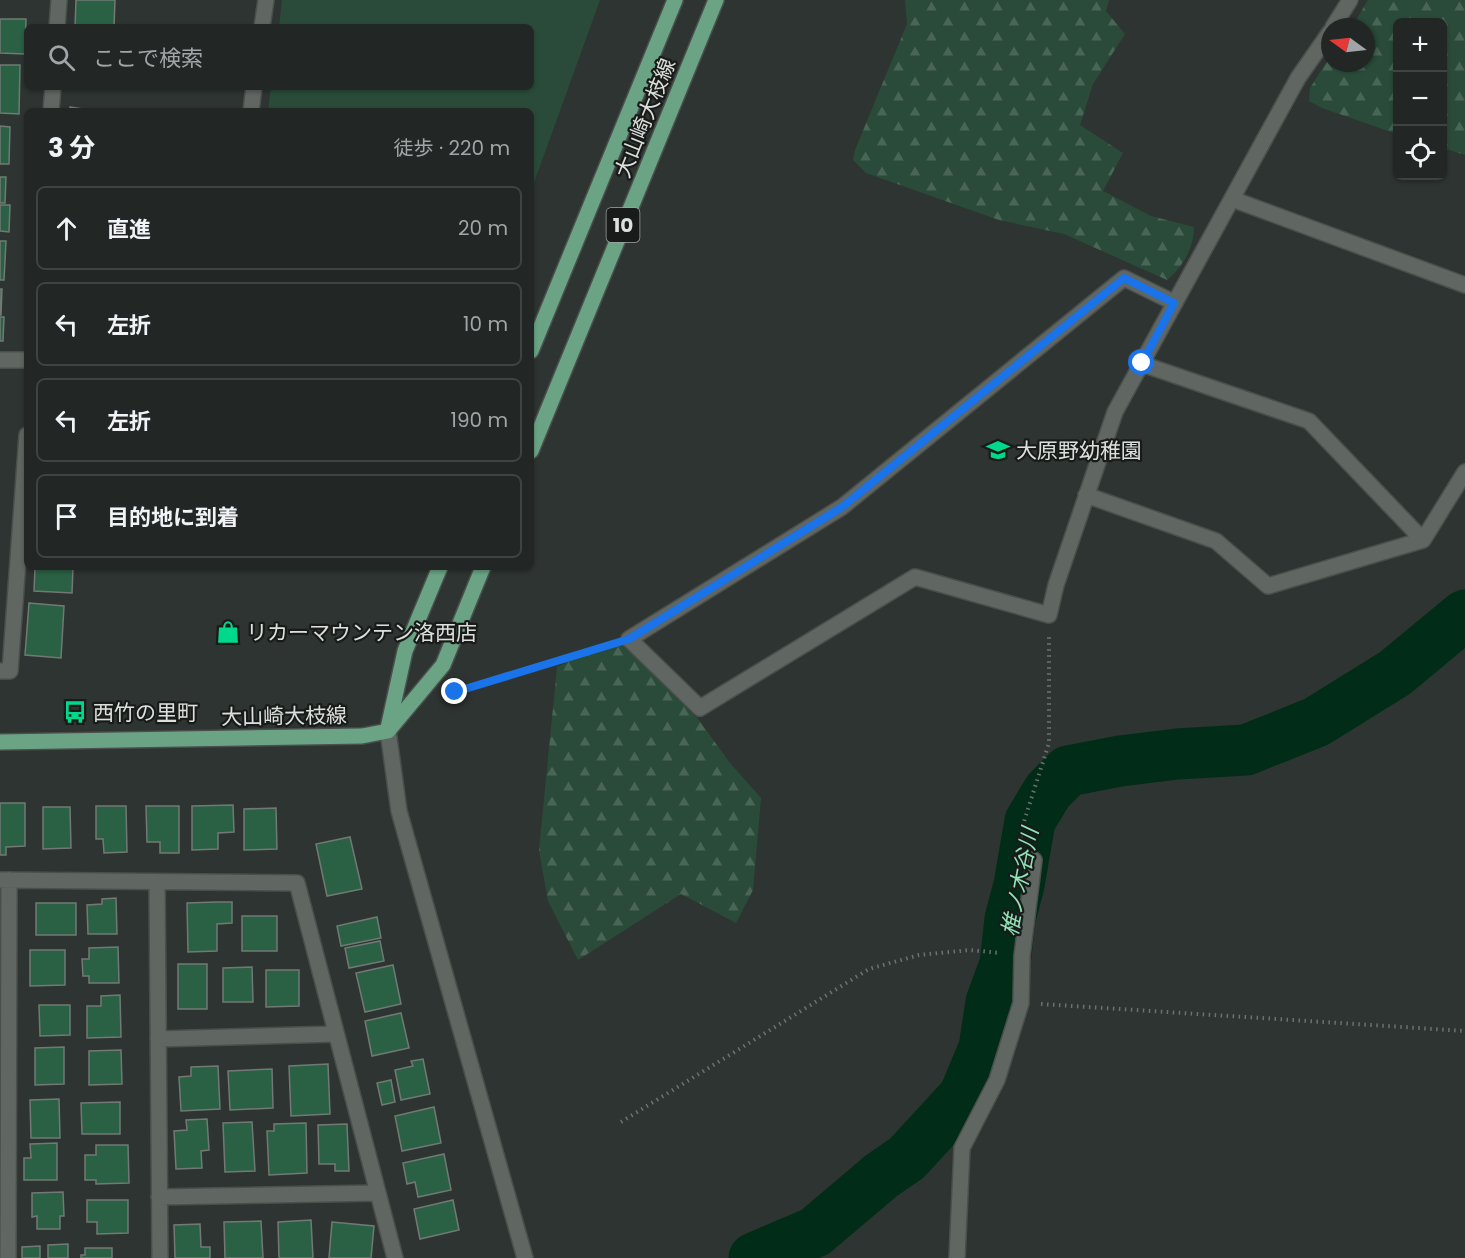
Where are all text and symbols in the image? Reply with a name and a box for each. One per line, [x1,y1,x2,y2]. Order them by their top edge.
north arrow [1321,18,1375,72]
map controls [1393,18,1447,180]
button: + [1393,18,1447,72]
search box [24,24,534,90]
icon: search [45,41,78,74]
text: ここで検索 [93,43,203,74]
street label: 大山崎大枝線 [608,54,682,182]
button: − [1393,72,1447,126]
button: locate [1393,126,1447,180]
text: 3 分 [48,130,95,166]
text: 徒歩 · 220 m [394,134,510,162]
road number: 10 [606,208,640,242]
icon: ahead [50,212,83,245]
text: 直進 [107,214,151,245]
text: 20 m [458,214,508,242]
icon: left [50,308,83,341]
text: 左折 [107,310,151,341]
text: 10 m [463,310,508,338]
route start [1128,349,1154,375]
icon: left [50,404,83,437]
text: 左折 [107,406,151,437]
text: 190 m [451,406,508,434]
place label: 大原野幼稚園 [1016,436,1142,465]
school or university icon: 大原野幼稚園 [985,437,1011,463]
icon: arrive [50,500,83,533]
text: 目的地に到着 [107,502,239,533]
place label: リカーマウンテン洛西店 [246,618,477,647]
shop icon: リカーマウンテン洛西店 [215,619,241,645]
route end [441,678,467,704]
place label: 西竹の里町 [93,698,198,727]
bus stop icon: 西竹の里町 [62,699,88,725]
street label: 大山崎大枝線 [221,700,347,732]
water label: 椎ノ木谷川 [994,823,1046,939]

